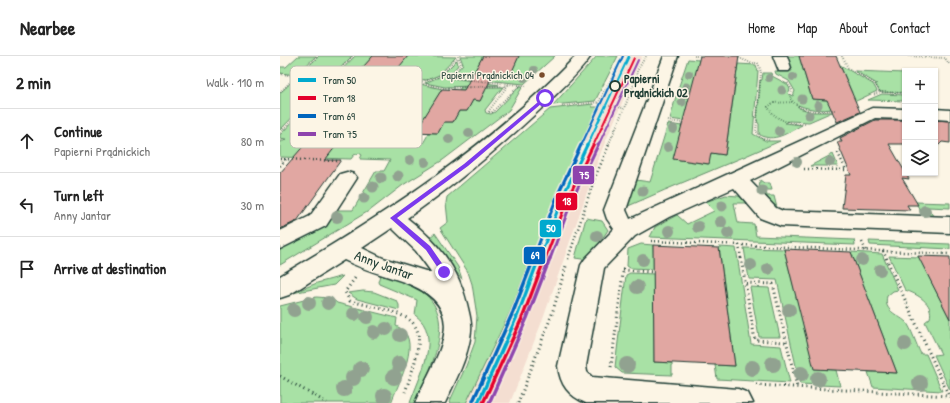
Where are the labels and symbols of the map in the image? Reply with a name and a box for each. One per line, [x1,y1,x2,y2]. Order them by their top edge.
legend [290,66,422,148]
place label: Papierni Prądnickich 04 [441,68,534,82]
marker: Papierni Prądnickich 04 [537,70,547,80]
place label: Papierni Prądnickich 02 [624,70,688,101]
text: Tram 50 [323,73,356,87]
marker: Papierni Prądnickich 02 [609,80,621,92]
route start [536,89,554,107]
text: Tram 18 [323,91,356,105]
text: Tram 69 [323,109,355,123]
text: Tram 75 [323,127,357,141]
line badge: 75 [572,165,595,185]
text: 75 [578,168,589,182]
line badge: 18 [555,192,578,211]
text: 18 [563,194,572,208]
line badge: 50 [539,219,562,238]
text: 50 [546,221,556,235]
street label: Anny Jantar [352,245,417,285]
line badge: 69 [523,246,546,265]
text: 69 [531,248,539,262]
route end [435,263,453,281]

